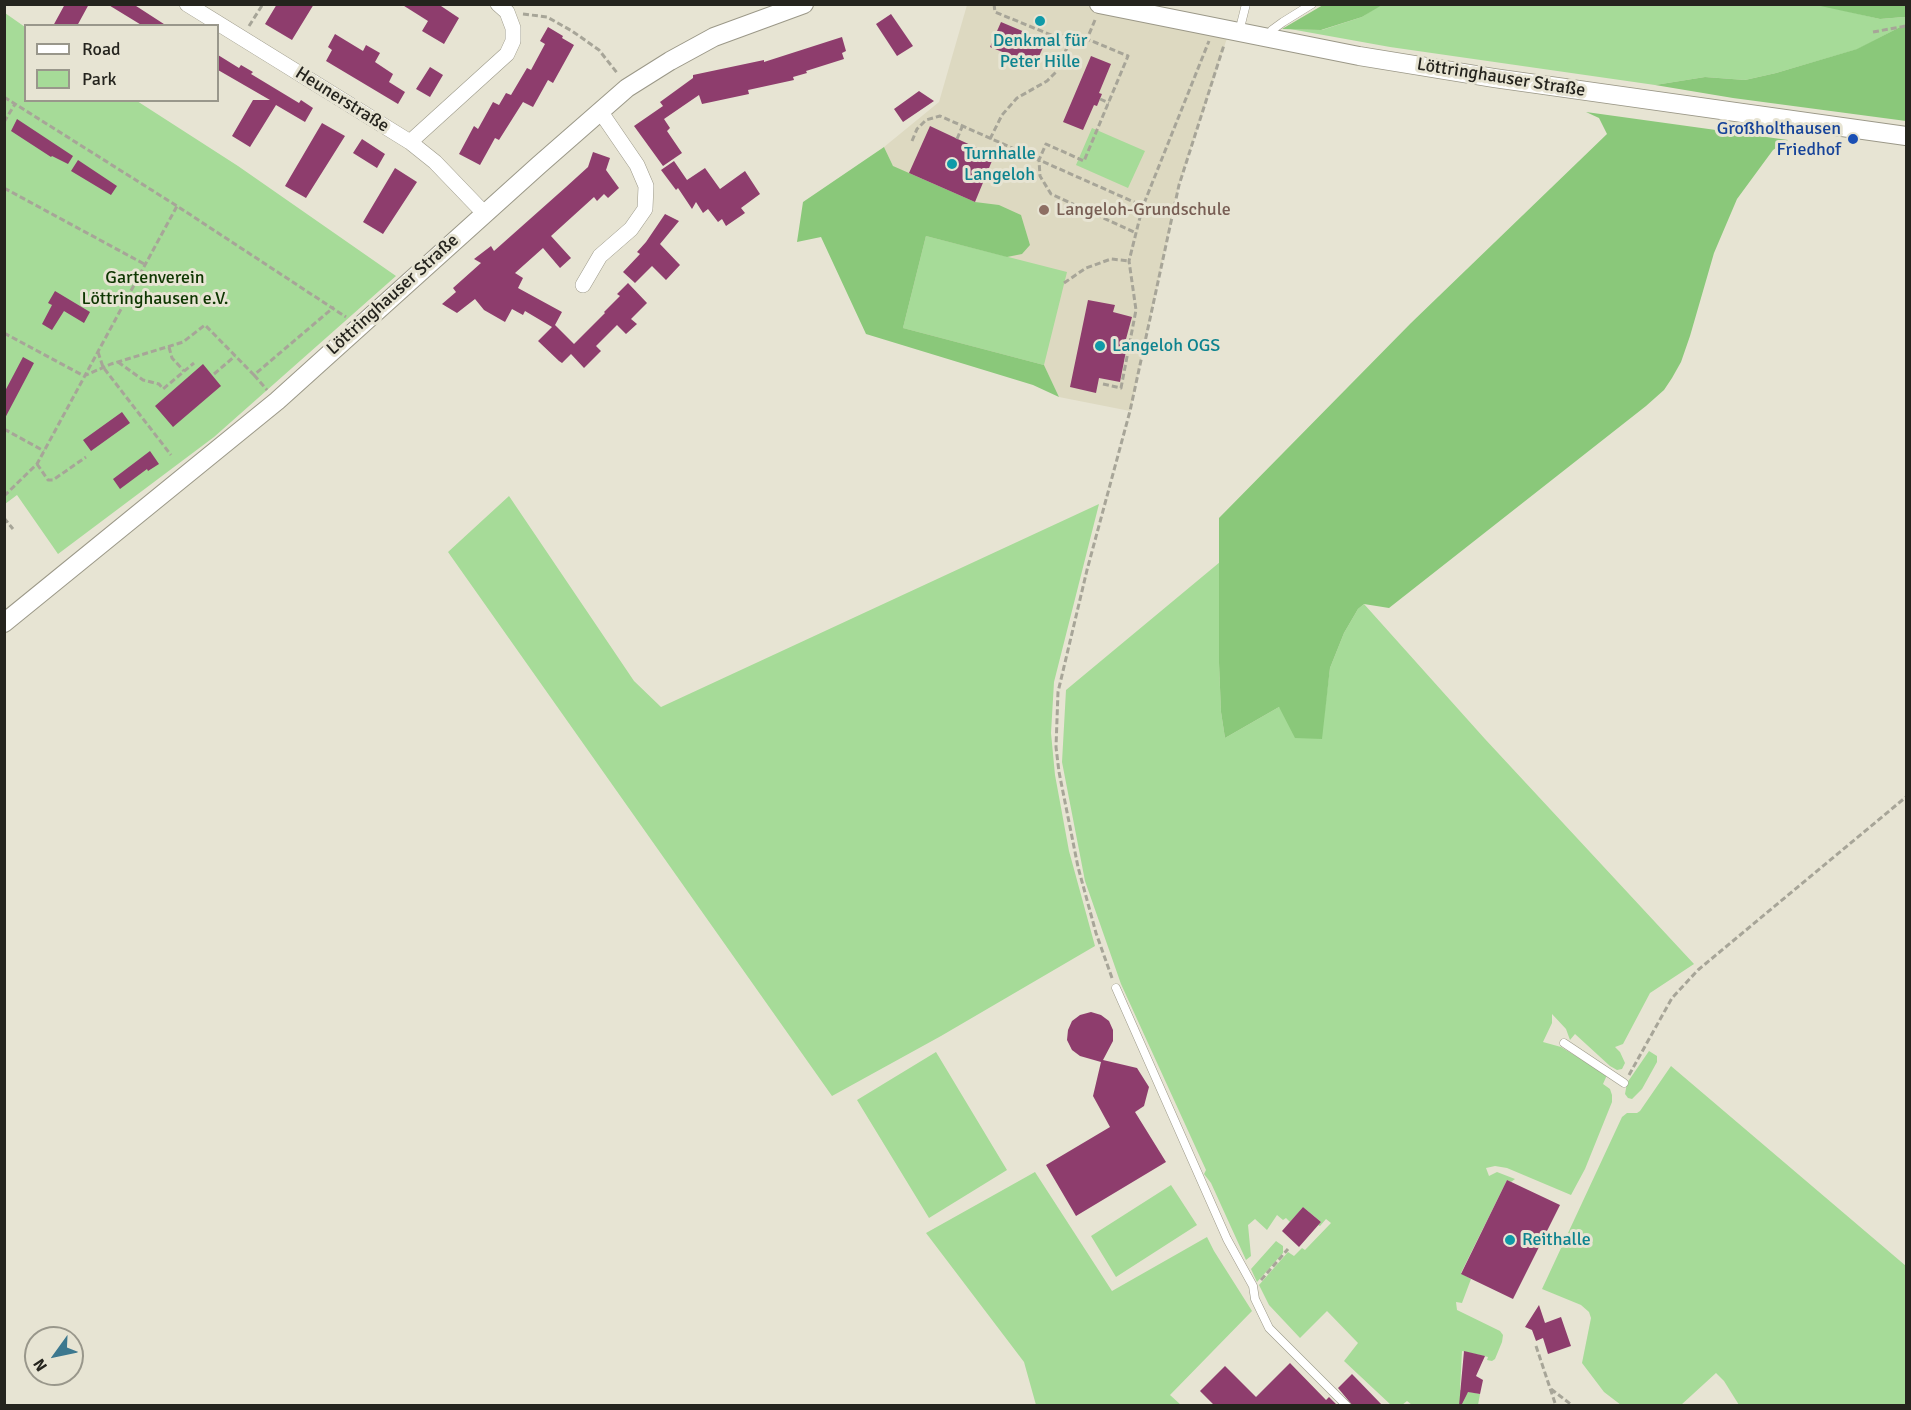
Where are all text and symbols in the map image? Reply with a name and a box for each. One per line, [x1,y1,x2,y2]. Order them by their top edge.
marker: Denkmal für Peter Hille [1033,14,1047,28]
legend [24,24,219,102]
place label: Denkmal für Peter Hille [993,30,1087,72]
text: Road [82,38,121,60]
street label: Löttringhauser Straße [1415,54,1587,102]
street label: Heunerstraße [291,63,393,137]
text: Park [82,68,117,90]
place label: Großholthausen Friedhof [1717,118,1841,160]
marker: Großholthausen Friedhof [1846,132,1860,146]
place label: Turnhalle Langeloh [964,143,1036,186]
marker: Turnhalle Langeloh [945,157,959,171]
place label: Langeloh-Grundschule [1056,199,1231,221]
marker: Langeloh-Grundschule [1037,203,1051,217]
street label: Löttringhauser Straße [322,230,464,360]
park label: Gartenverein Löttringhausen e.V. [82,267,228,310]
place label: Langeloh OGS [1112,335,1220,357]
marker: Langeloh OGS [1093,339,1107,353]
place label: Reithalle [1522,1229,1591,1251]
marker: Reithalle [1503,1233,1517,1247]
north arrow [24,1326,84,1386]
text: N [29,1355,52,1375]

